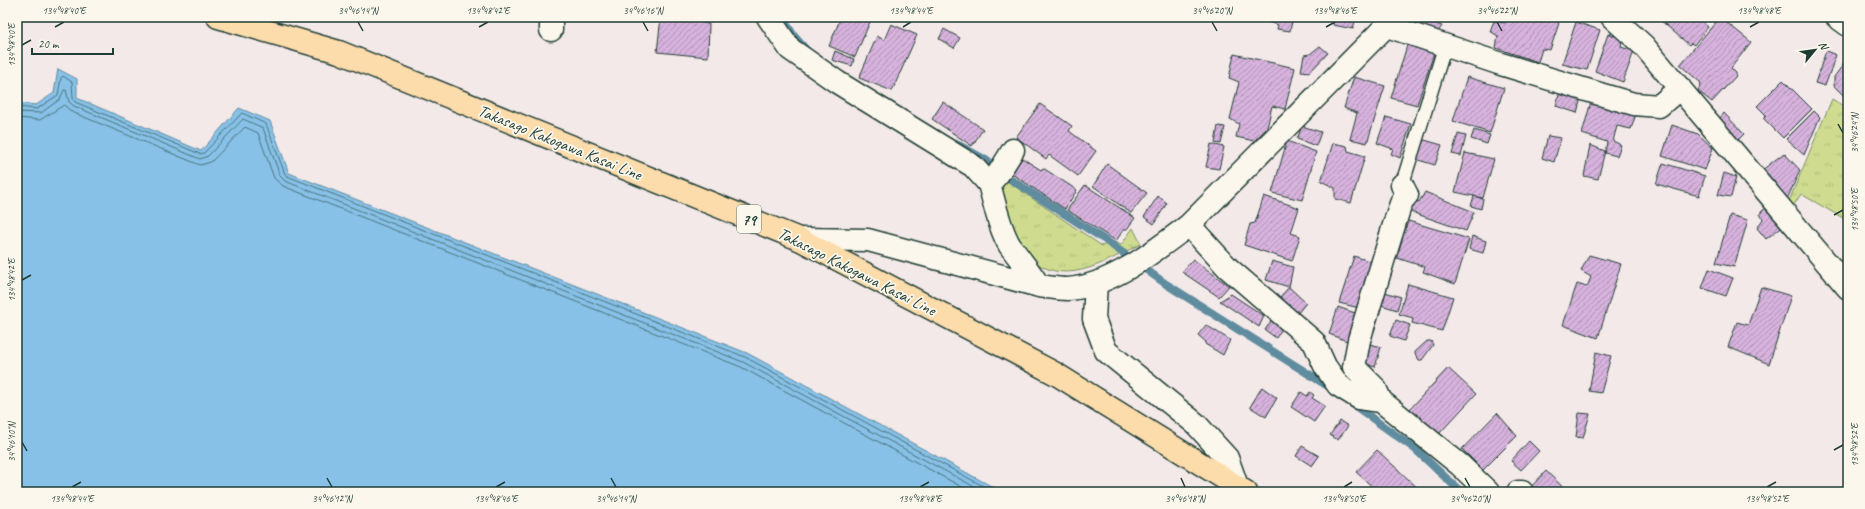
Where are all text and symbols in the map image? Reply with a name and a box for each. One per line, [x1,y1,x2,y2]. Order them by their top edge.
text: 134°48'40"E [42,4,87,17]
text: 34°46'14"N [338,4,380,17]
text: 134°48'42"E [466,4,511,17]
text: 34°46'16"N [623,4,665,17]
text: 134°48'44"E [889,4,934,17]
text: 34°46'20"N [1192,4,1234,17]
text: 134°48'46"E [1313,4,1358,17]
text: 34°46'22"N [1477,4,1519,17]
text: 134°48'48"E [1737,4,1782,17]
text: 134°48'40"E [5,22,18,67]
scale bar [32,30,113,56]
north arrow [1795,30,1835,70]
text: 20 m [38,36,60,52]
text: N [1816,39,1833,53]
street label: Takasago Kakogawa Kasai Line [475,100,646,185]
text: 34°46'24"N [1848,111,1861,153]
text: 134°48'50"E [1848,187,1861,232]
road number: 79 [737,205,761,233]
street label: Takasago Kakogawa Kasai Line [774,222,941,321]
text: 134°48'42"E [5,257,18,302]
text: 34°46'10"N [5,420,18,462]
text: 134°48'52"E [1848,422,1861,467]
text: 134°48'44"E [50,492,95,505]
text: 34°46'12"N [312,492,354,505]
text: 134°48'46"E [474,492,519,505]
text: 34°46'14"N [596,492,638,505]
text: 134°48'48"E [898,492,943,505]
text: 34°46'18"N [1165,492,1207,505]
text: 134°48'50"E [1322,492,1367,505]
text: 34°46'20"N [1450,492,1492,505]
text: 134°48'52"E [1745,492,1790,505]

